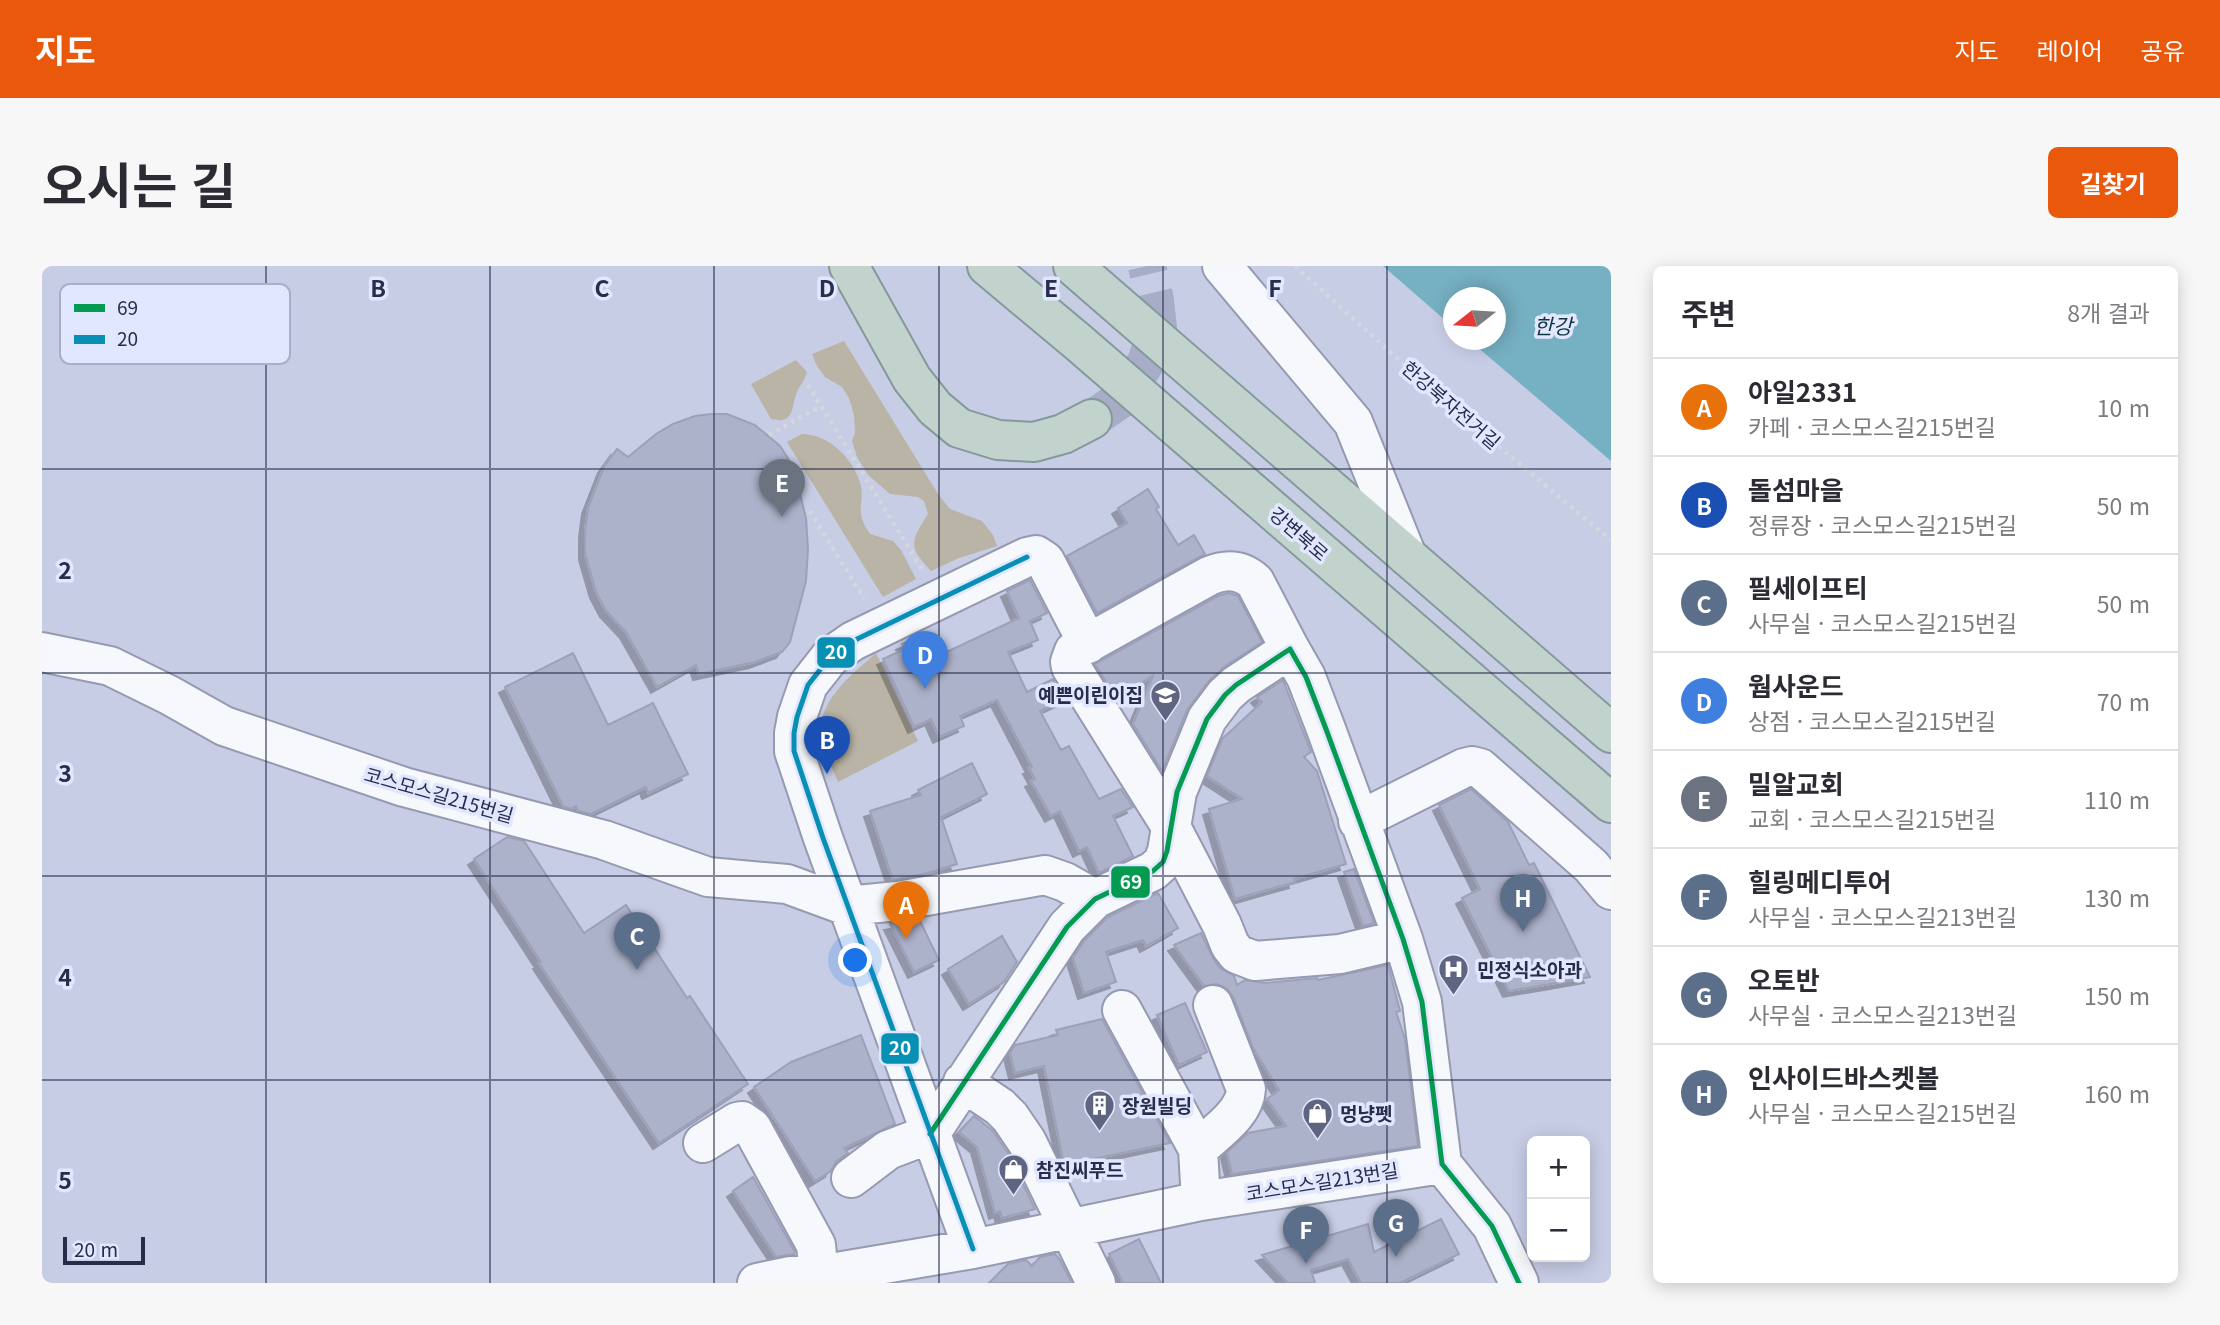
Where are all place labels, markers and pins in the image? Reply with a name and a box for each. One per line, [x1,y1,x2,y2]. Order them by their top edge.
pin: E [759,459,805,517]
pin: D [902,631,948,689]
school or university icon: 예쁜이린이집 [1149,678,1183,722]
place label: 예쁜이린이집 [1038,680,1143,707]
pin: B [804,716,850,774]
pin: H [1500,874,1546,932]
pin: A [883,881,929,939]
pin: C [614,912,660,970]
hospital icon: 민정식소아과 [1437,953,1471,997]
place label: 민정식소아과 [1477,955,1582,982]
building icon: 장원빌딩 [1082,1089,1116,1133]
place label: 장원빌딩 [1122,1091,1192,1118]
shop icon: 멍냥펫 [1300,1097,1334,1141]
place label: 멍냥펫 [1340,1099,1392,1126]
shop icon: 참진씨푸드 [996,1153,1030,1197]
place label: 참진씨푸드 [1036,1155,1123,1182]
pin: G [1373,1199,1419,1257]
pin: F [1283,1206,1329,1264]

